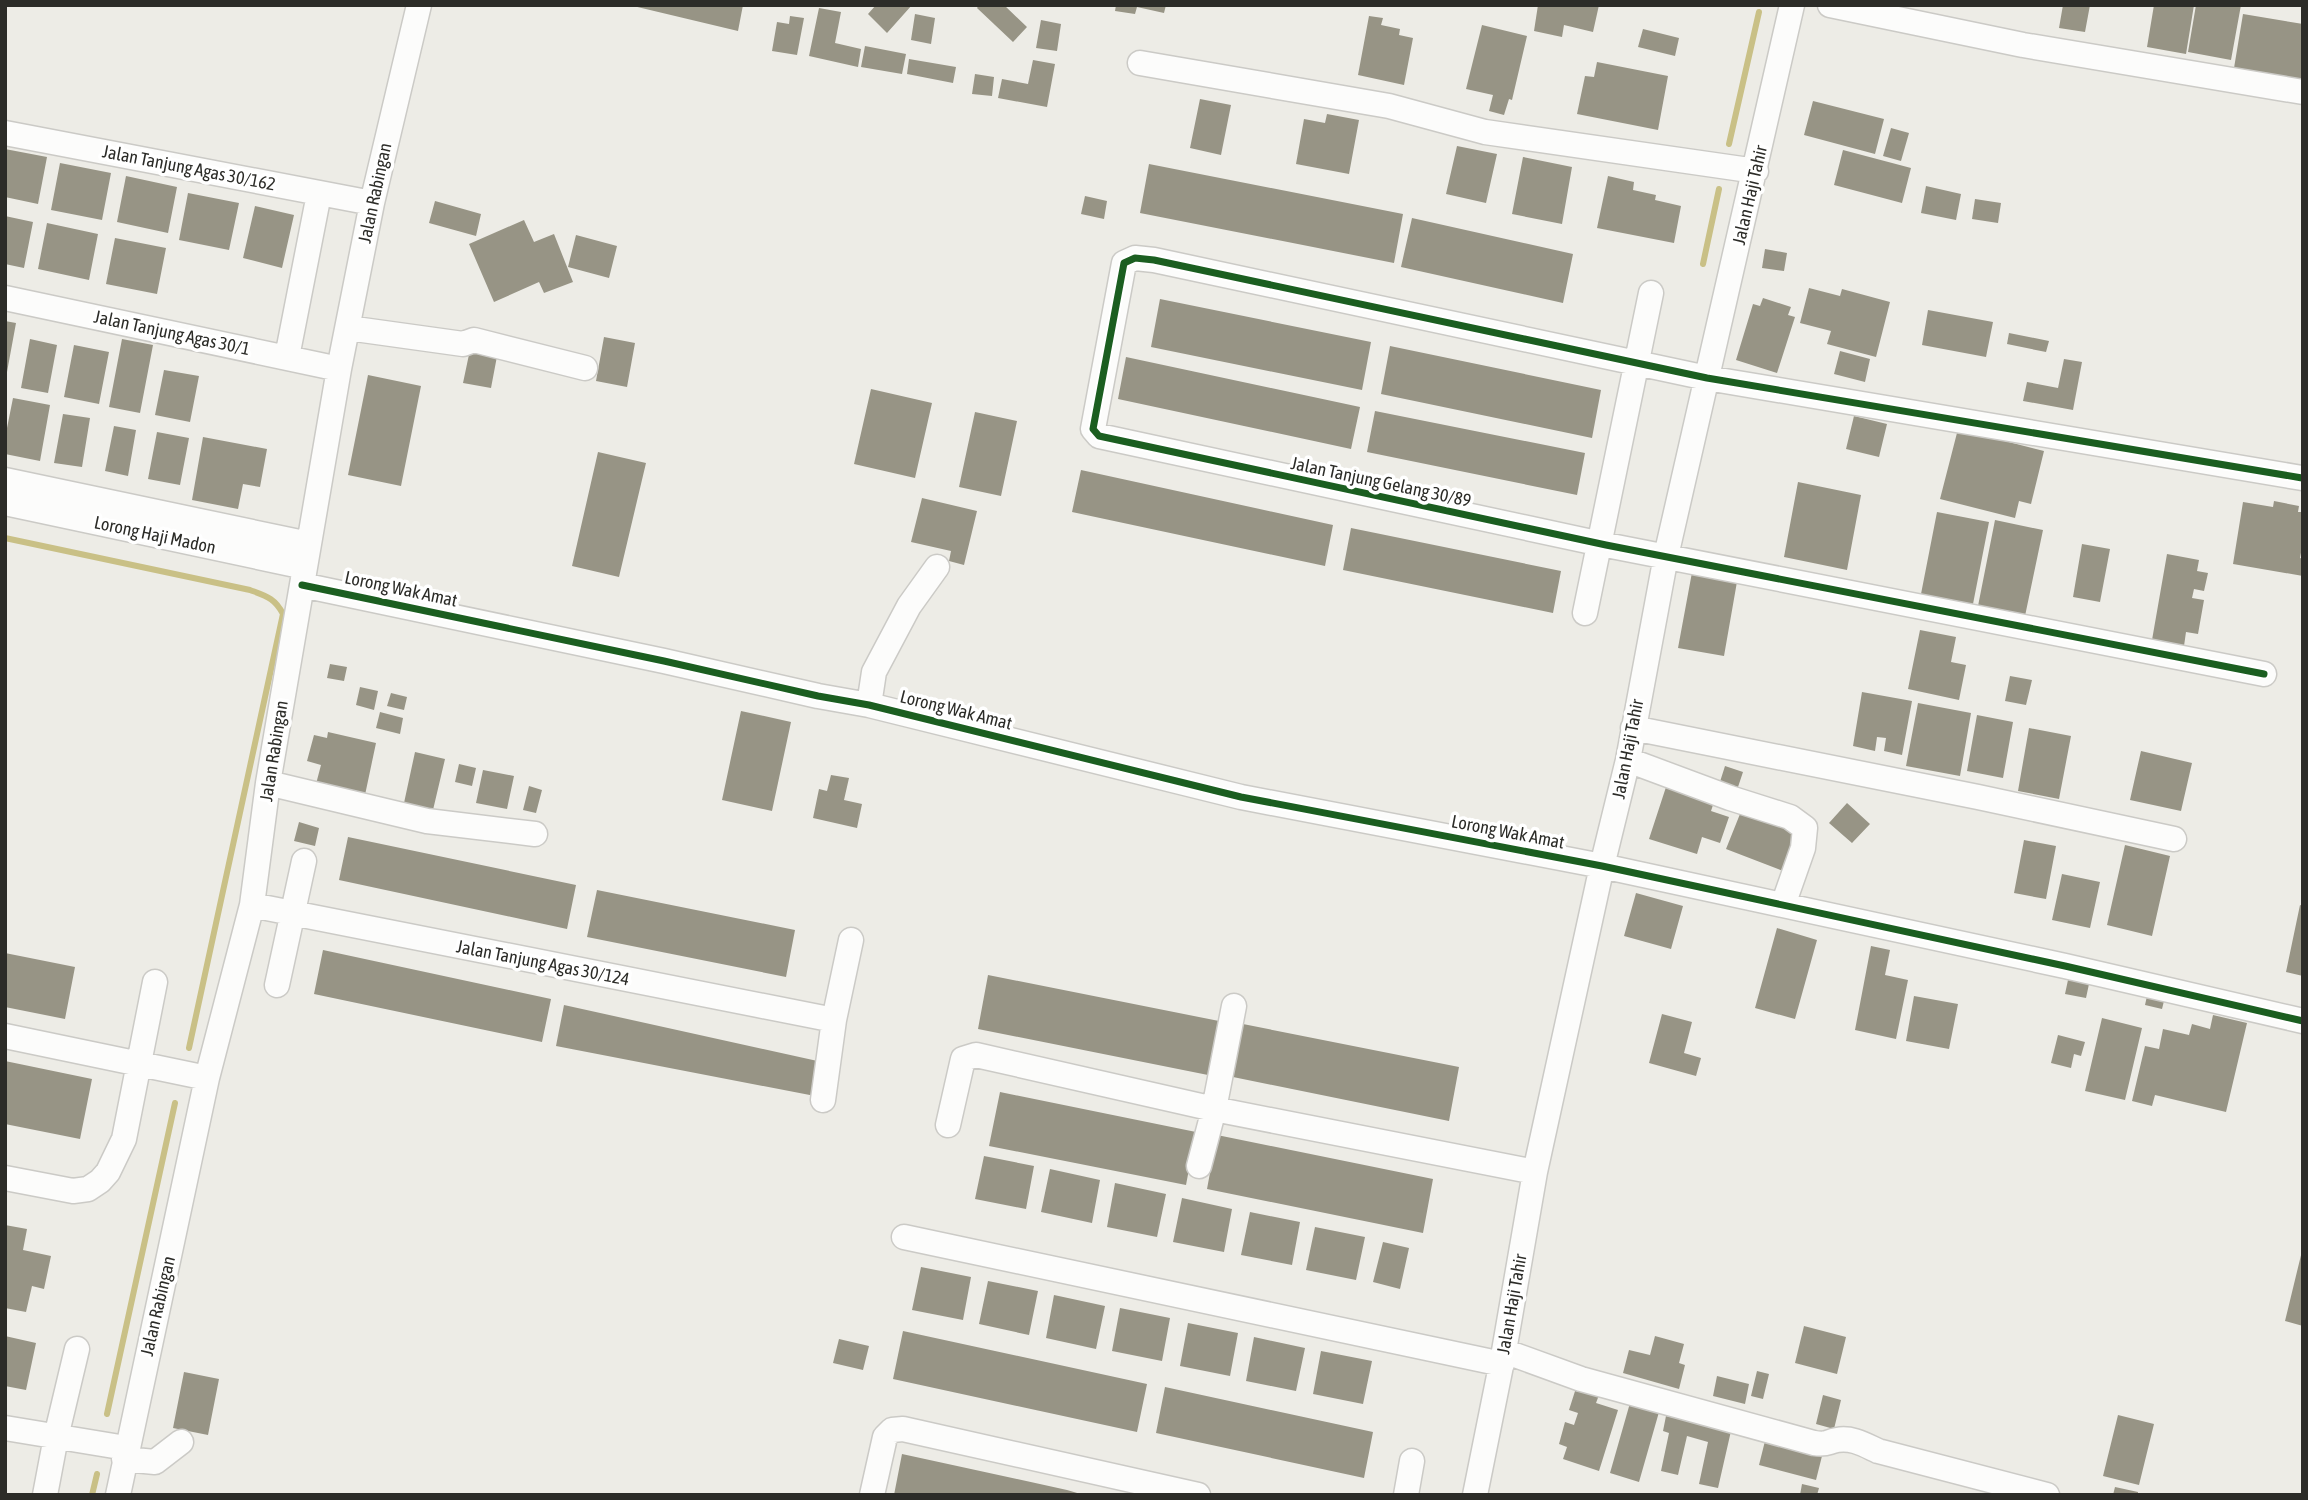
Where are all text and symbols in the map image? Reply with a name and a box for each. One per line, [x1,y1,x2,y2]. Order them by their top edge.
street label: Jalan Tanjung Agas 30/162 [101,140,277,195]
street label: Jalan Rabingan [354,141,395,245]
street label: Jalan Haji Tahir [1728,143,1771,247]
street label: Jalan Tanjung Agas 30/1 [92,306,252,359]
street label: Jalan Tanjung Gelang 30/89 [1289,452,1473,511]
street label: Lorong Haji Madon [92,511,218,558]
street label: Lorong Wak Amat [343,566,459,611]
street label: Lorong Wak Amat [898,685,1014,734]
street label: Jalan Haji Tahir [1608,697,1648,801]
street label: Jalan Rabingan [255,699,292,803]
street label: Lorong Wak Amat [1450,810,1566,853]
street label: Jalan Tanjung Agas 30/124 [455,935,631,990]
street label: Jalan Haji Tahir [1492,1252,1531,1356]
street label: Jalan Rabingan [136,1254,179,1358]

